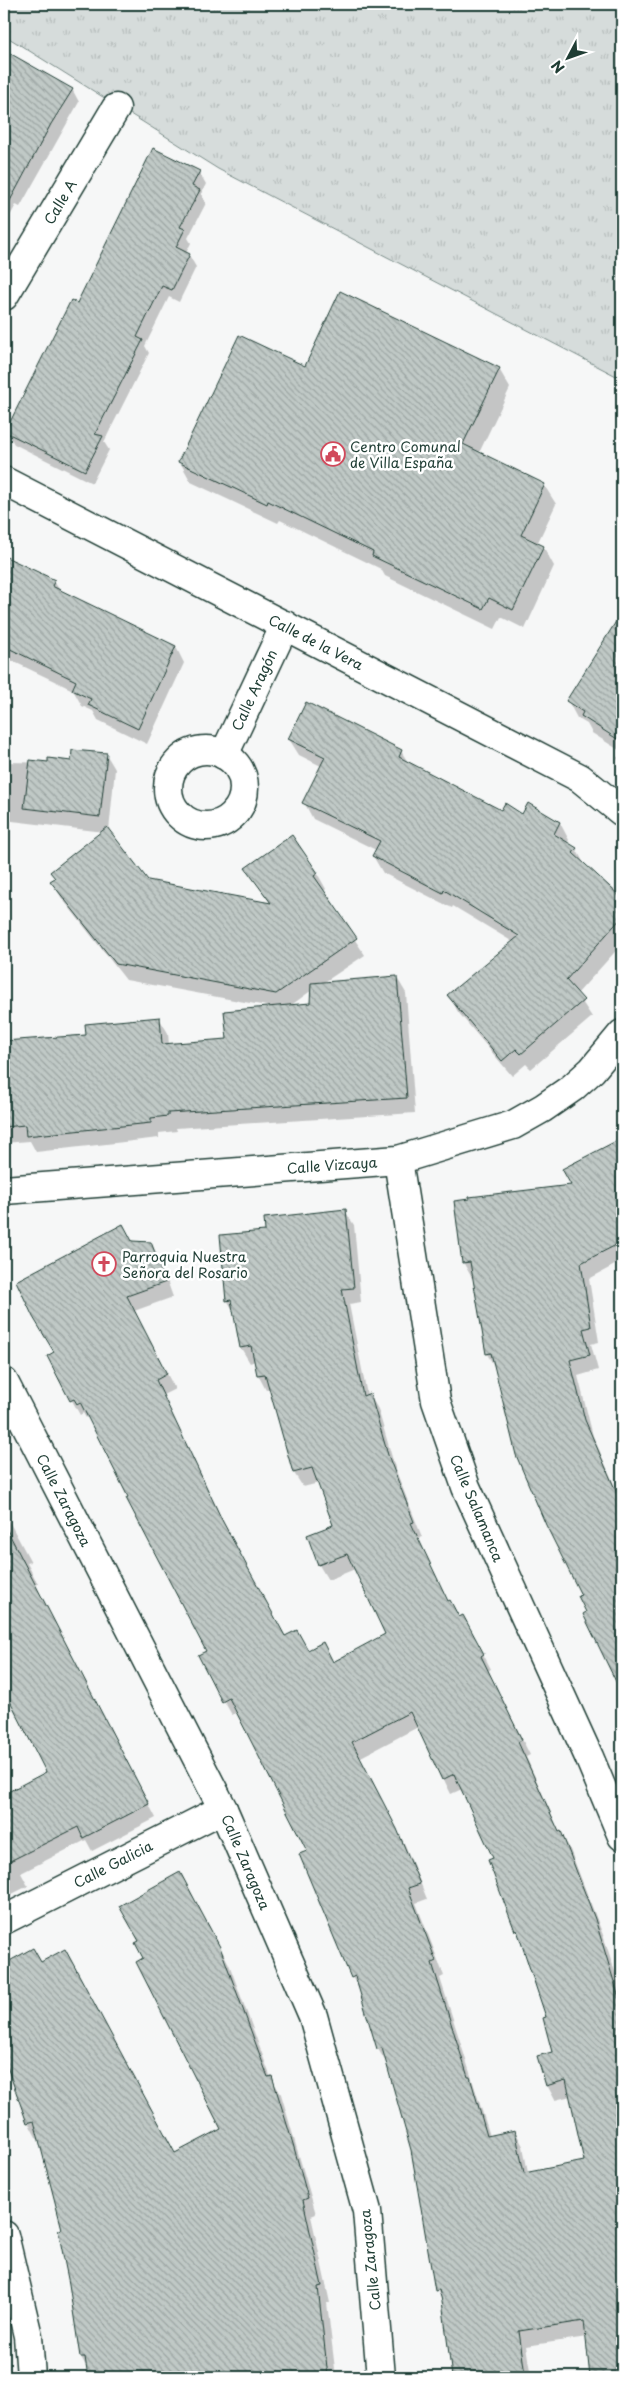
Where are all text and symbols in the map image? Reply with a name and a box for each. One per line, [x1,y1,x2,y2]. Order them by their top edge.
north arrow [544,32,594,82]
text: N [546,56,569,78]
street label: Calle A [38,175,82,228]
place label: Centro Comunal de Villa España [350,436,461,473]
public building icon: Centro Comunal de Villa España [320,441,346,467]
street label: Calle de la Vera [265,609,368,675]
street label: Calle Aragón [226,646,282,734]
street label: Calle Vizcaya [286,1151,378,1179]
place label: Parroquia Nuestra Señora del Rosario [122,1246,248,1283]
church icon: Parroquia Nuestra Señora del Rosario [91,1251,117,1277]
street label: Calle Zaragoza [32,1450,97,1550]
street label: Calle Salamanca [445,1451,509,1566]
street label: Calle Zaragoza [216,1811,276,1913]
street label: Calle Galicia [70,1835,157,1893]
street label: Calle Zaragoza [354,2208,386,2312]

